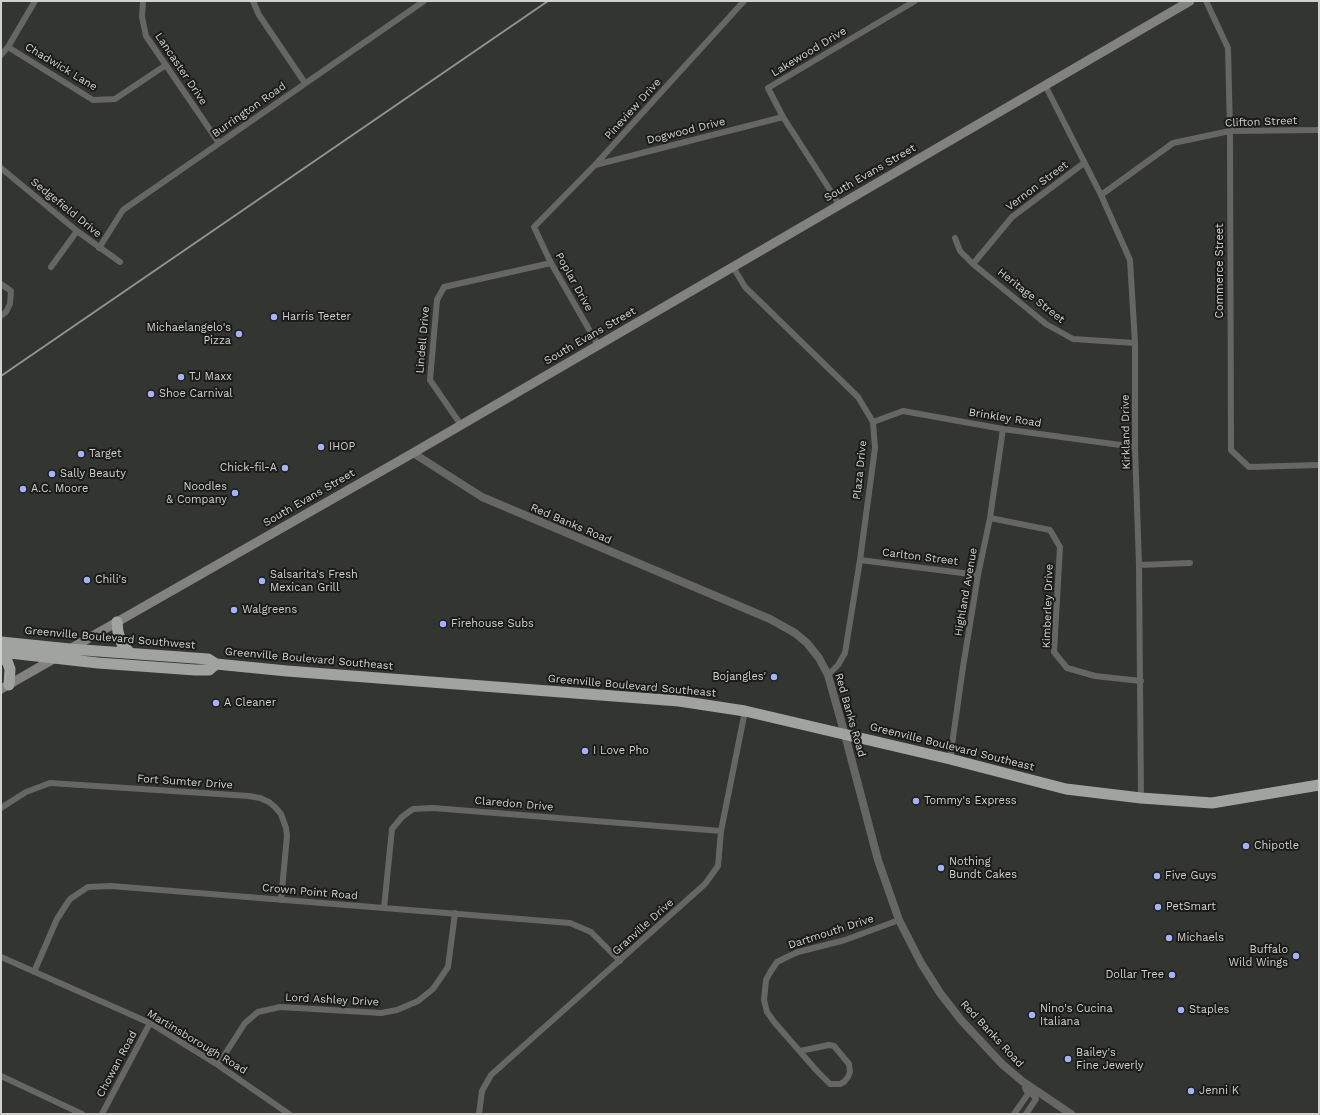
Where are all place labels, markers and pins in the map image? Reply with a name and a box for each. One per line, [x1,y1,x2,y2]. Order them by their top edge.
place label: Harris Teeter [282,310,351,324]
marker: Harris Teeter [269,312,279,322]
place label: Michaelangelo's Pizza [147,321,231,347]
marker: Michaelangelo's Pizza [234,329,244,339]
place label: TJ Maxx [189,370,232,384]
marker: TJ Maxx [176,372,186,382]
place label: Shoe Carnival [159,387,233,401]
marker: Shoe Carnival [146,389,156,399]
place label: IHOP [329,440,355,454]
marker: IHOP [316,442,326,452]
place label: Target [89,447,122,461]
marker: Target [76,449,86,459]
place label: Chick-fil-A [220,461,277,475]
marker: Chick-fil-A [280,463,290,473]
place label: Sally Beauty [60,467,126,481]
marker: Sally Beauty [47,469,57,479]
place label: Noodles & Company [166,480,227,506]
place label: A.C. Moore [31,482,88,496]
marker: A.C. Moore [18,484,28,494]
marker: Noodles & Company [230,488,240,498]
place label: Salsarita's Fresh Mexican Grill [270,568,358,594]
place label: Chili's [95,573,127,587]
marker: Chili's [82,575,92,585]
marker: Salsarita's Fresh Mexican Grill [257,576,267,586]
place label: Walgreens [242,603,297,617]
marker: Walgreens [229,605,239,615]
place label: Firehouse Subs [451,617,534,631]
marker: Firehouse Subs [438,619,448,629]
place label: Bojangles' [712,670,766,684]
marker: Bojangles' [769,672,779,682]
place label: A Cleaner [224,696,276,710]
marker: A Cleaner [211,698,221,708]
place label: I Love Pho [593,744,649,758]
marker: I Love Pho [580,746,590,756]
place label: Tommy's Express [924,794,1017,808]
marker: Tommy's Express [911,796,921,806]
place label: Chipotle [1254,839,1299,853]
marker: Chipotle [1241,841,1251,851]
place label: Nothing Bundt Cakes [949,855,1017,881]
marker: Nothing Bundt Cakes [936,863,946,873]
place label: Five Guys [1165,869,1217,883]
marker: Five Guys [1152,871,1162,881]
place label: PetSmart [1166,900,1216,914]
marker: PetSmart [1153,902,1163,912]
place label: Michaels [1177,931,1224,945]
marker: Michaels [1164,933,1174,943]
place label: Buffalo Wild Wings [1229,943,1288,969]
marker: Buffalo Wild Wings [1291,951,1301,961]
place label: Dollar Tree [1105,968,1164,982]
marker: Dollar Tree [1167,970,1177,980]
place label: Nino's Cucina Italiana [1040,1002,1113,1028]
place label: Staples [1189,1003,1229,1017]
marker: Staples [1176,1005,1186,1015]
marker: Nino's Cucina Italiana [1027,1010,1037,1020]
place label: Bailey's Fine Jewerly [1076,1046,1144,1072]
marker: Bailey's Fine Jewerly [1063,1054,1073,1064]
place label: Jenni K [1199,1084,1239,1098]
marker: Jenni K [1186,1086,1196,1096]

